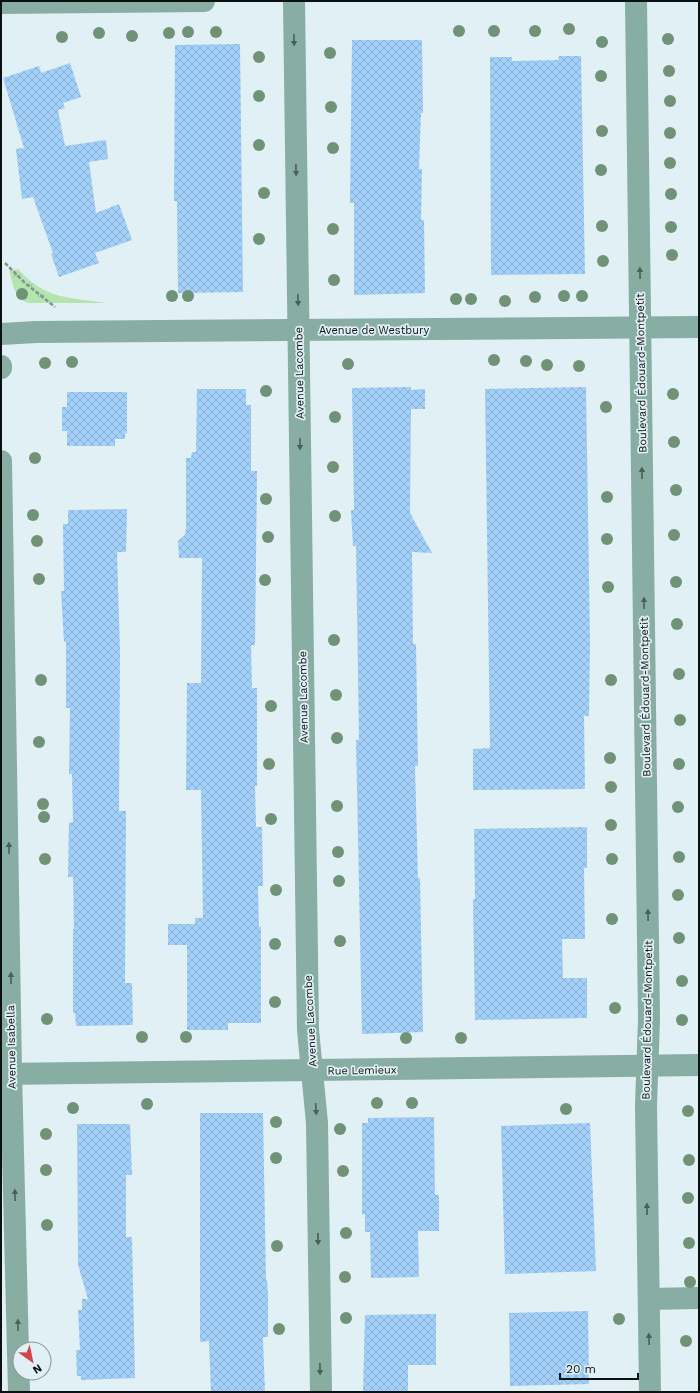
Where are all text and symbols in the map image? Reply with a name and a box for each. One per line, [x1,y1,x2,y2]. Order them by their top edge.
one-way arrow [291,34,297,47]
one-way arrow [293,164,299,177]
one-way arrow [637,266,643,279]
street label: Boulevard Édouard-Montpetit [633,293,649,453]
one-way arrow [295,294,301,307]
street label: Avenue de Westbury [319,324,429,337]
street label: Avenue Lacombe [292,327,307,419]
one-way arrow [297,438,303,451]
one-way arrow [639,467,646,479]
one-way arrow [641,596,647,609]
street label: Boulevard Édouard-Montpetit [637,617,653,777]
street label: Avenue Lacombe [296,651,311,743]
one-way arrow [5,842,12,854]
one-way arrow [645,908,651,921]
street label: Boulevard Édouard-Montpetit [639,940,655,1100]
one-way arrow [7,972,14,984]
street label: Avenue Lacombe [302,975,319,1067]
street label: Avenue Isabella [4,1005,19,1089]
street label: Rue Lemieux [327,1063,397,1078]
one-way arrow [313,1103,319,1116]
one-way arrow [11,1189,18,1201]
one-way arrow [644,1202,650,1215]
one-way arrow [315,1233,322,1245]
one-way arrow [15,1318,21,1331]
one-way arrow [646,1332,652,1345]
north arrow [12,1341,52,1381]
scale bar [560,1355,638,1381]
text: N [30,1361,44,1377]
text: 20 m [566,1362,596,1376]
one-way arrow [317,1363,323,1376]

